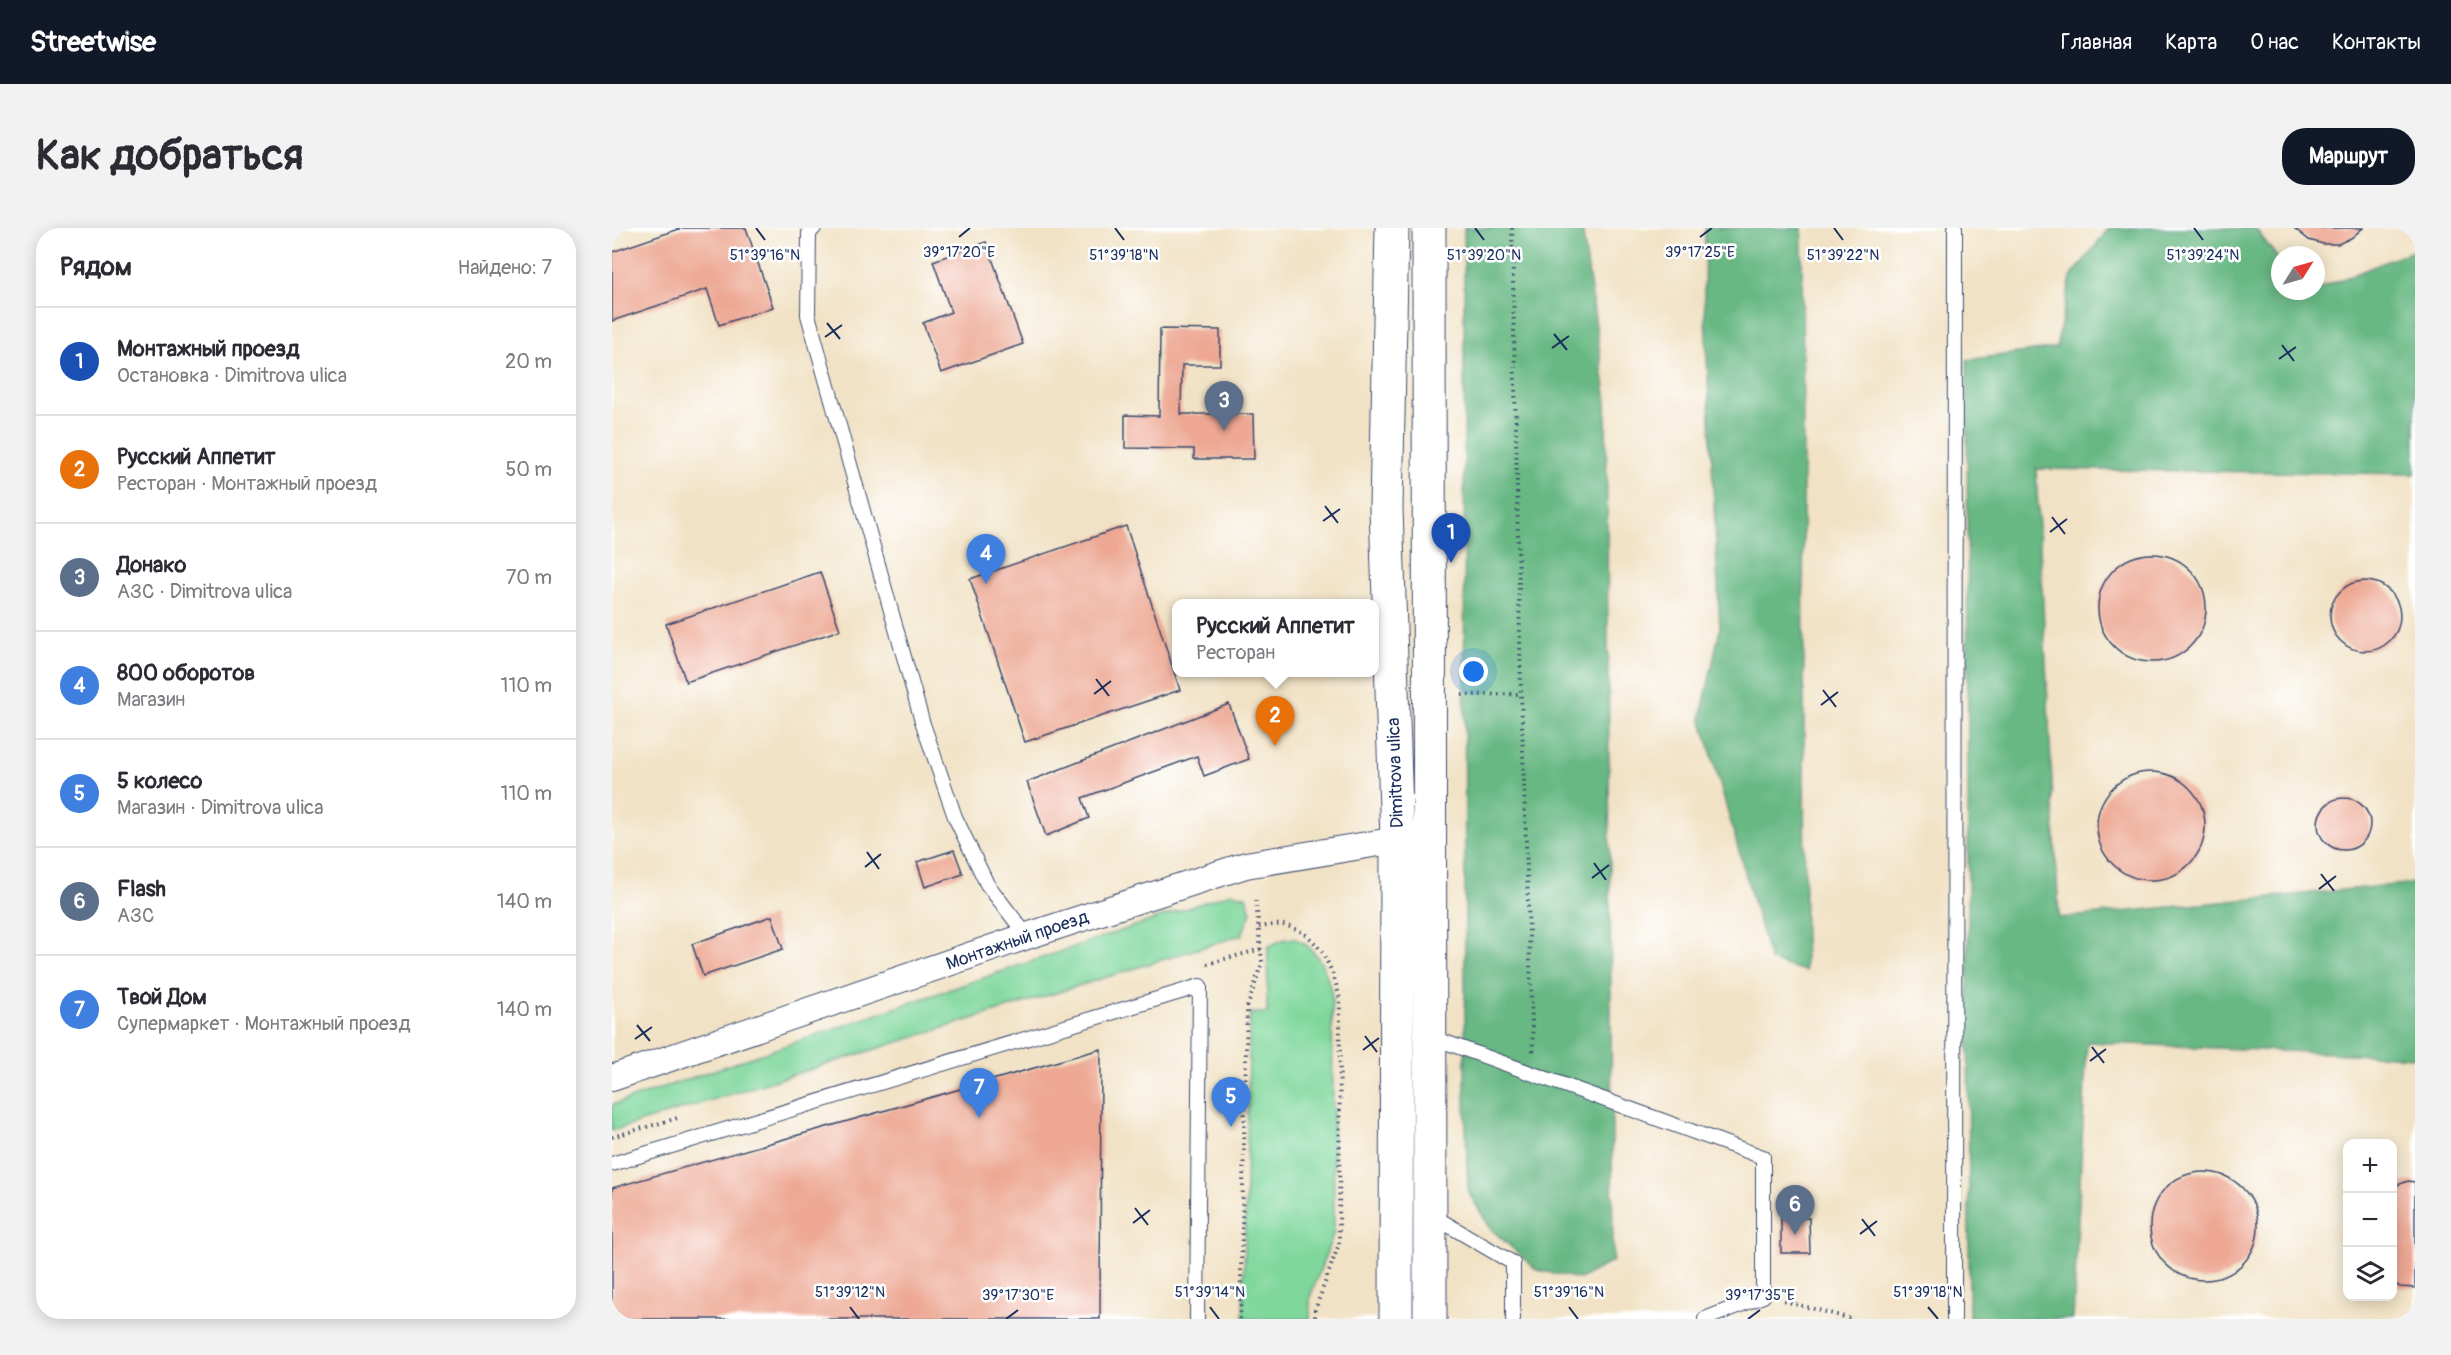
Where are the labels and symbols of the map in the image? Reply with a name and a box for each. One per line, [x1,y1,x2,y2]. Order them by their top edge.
text: 39°17'20"E [923,243,995,262]
text: 39°17'25"E [1665,243,1735,262]
text: 51°39'16"N [730,246,800,265]
text: 51°39'18"N [1089,246,1159,265]
text: 51°39'20"N [1447,246,1521,265]
text: 51°39'22"N [1807,246,1879,265]
text: 51°39'24"N [2167,246,2239,265]
north arrow [2271,246,2325,300]
pin: 3 [1204,382,1244,431]
pin: 1 [1432,514,1470,563]
pin: 4 [966,534,1006,584]
your location [1459,657,1488,686]
pin: 2 [1256,696,1294,746]
street label: Dimitrova ulica [1382,717,1409,829]
street label: Монтажный проезд [943,905,1092,976]
pin: 7 [960,1068,998,1118]
pin: 5 [1212,1078,1250,1127]
pin: 6 [1776,1186,1814,1235]
text: 51°39'12"N [815,1283,885,1302]
text: 51°39'14"N [1175,1283,1245,1302]
text: 51°39'16"N [1534,1283,1604,1302]
text: 51°39'18"N [1893,1283,1963,1302]
text: 39°17'30"E [982,1286,1054,1305]
text: 39°17'35"E [1725,1286,1795,1305]

